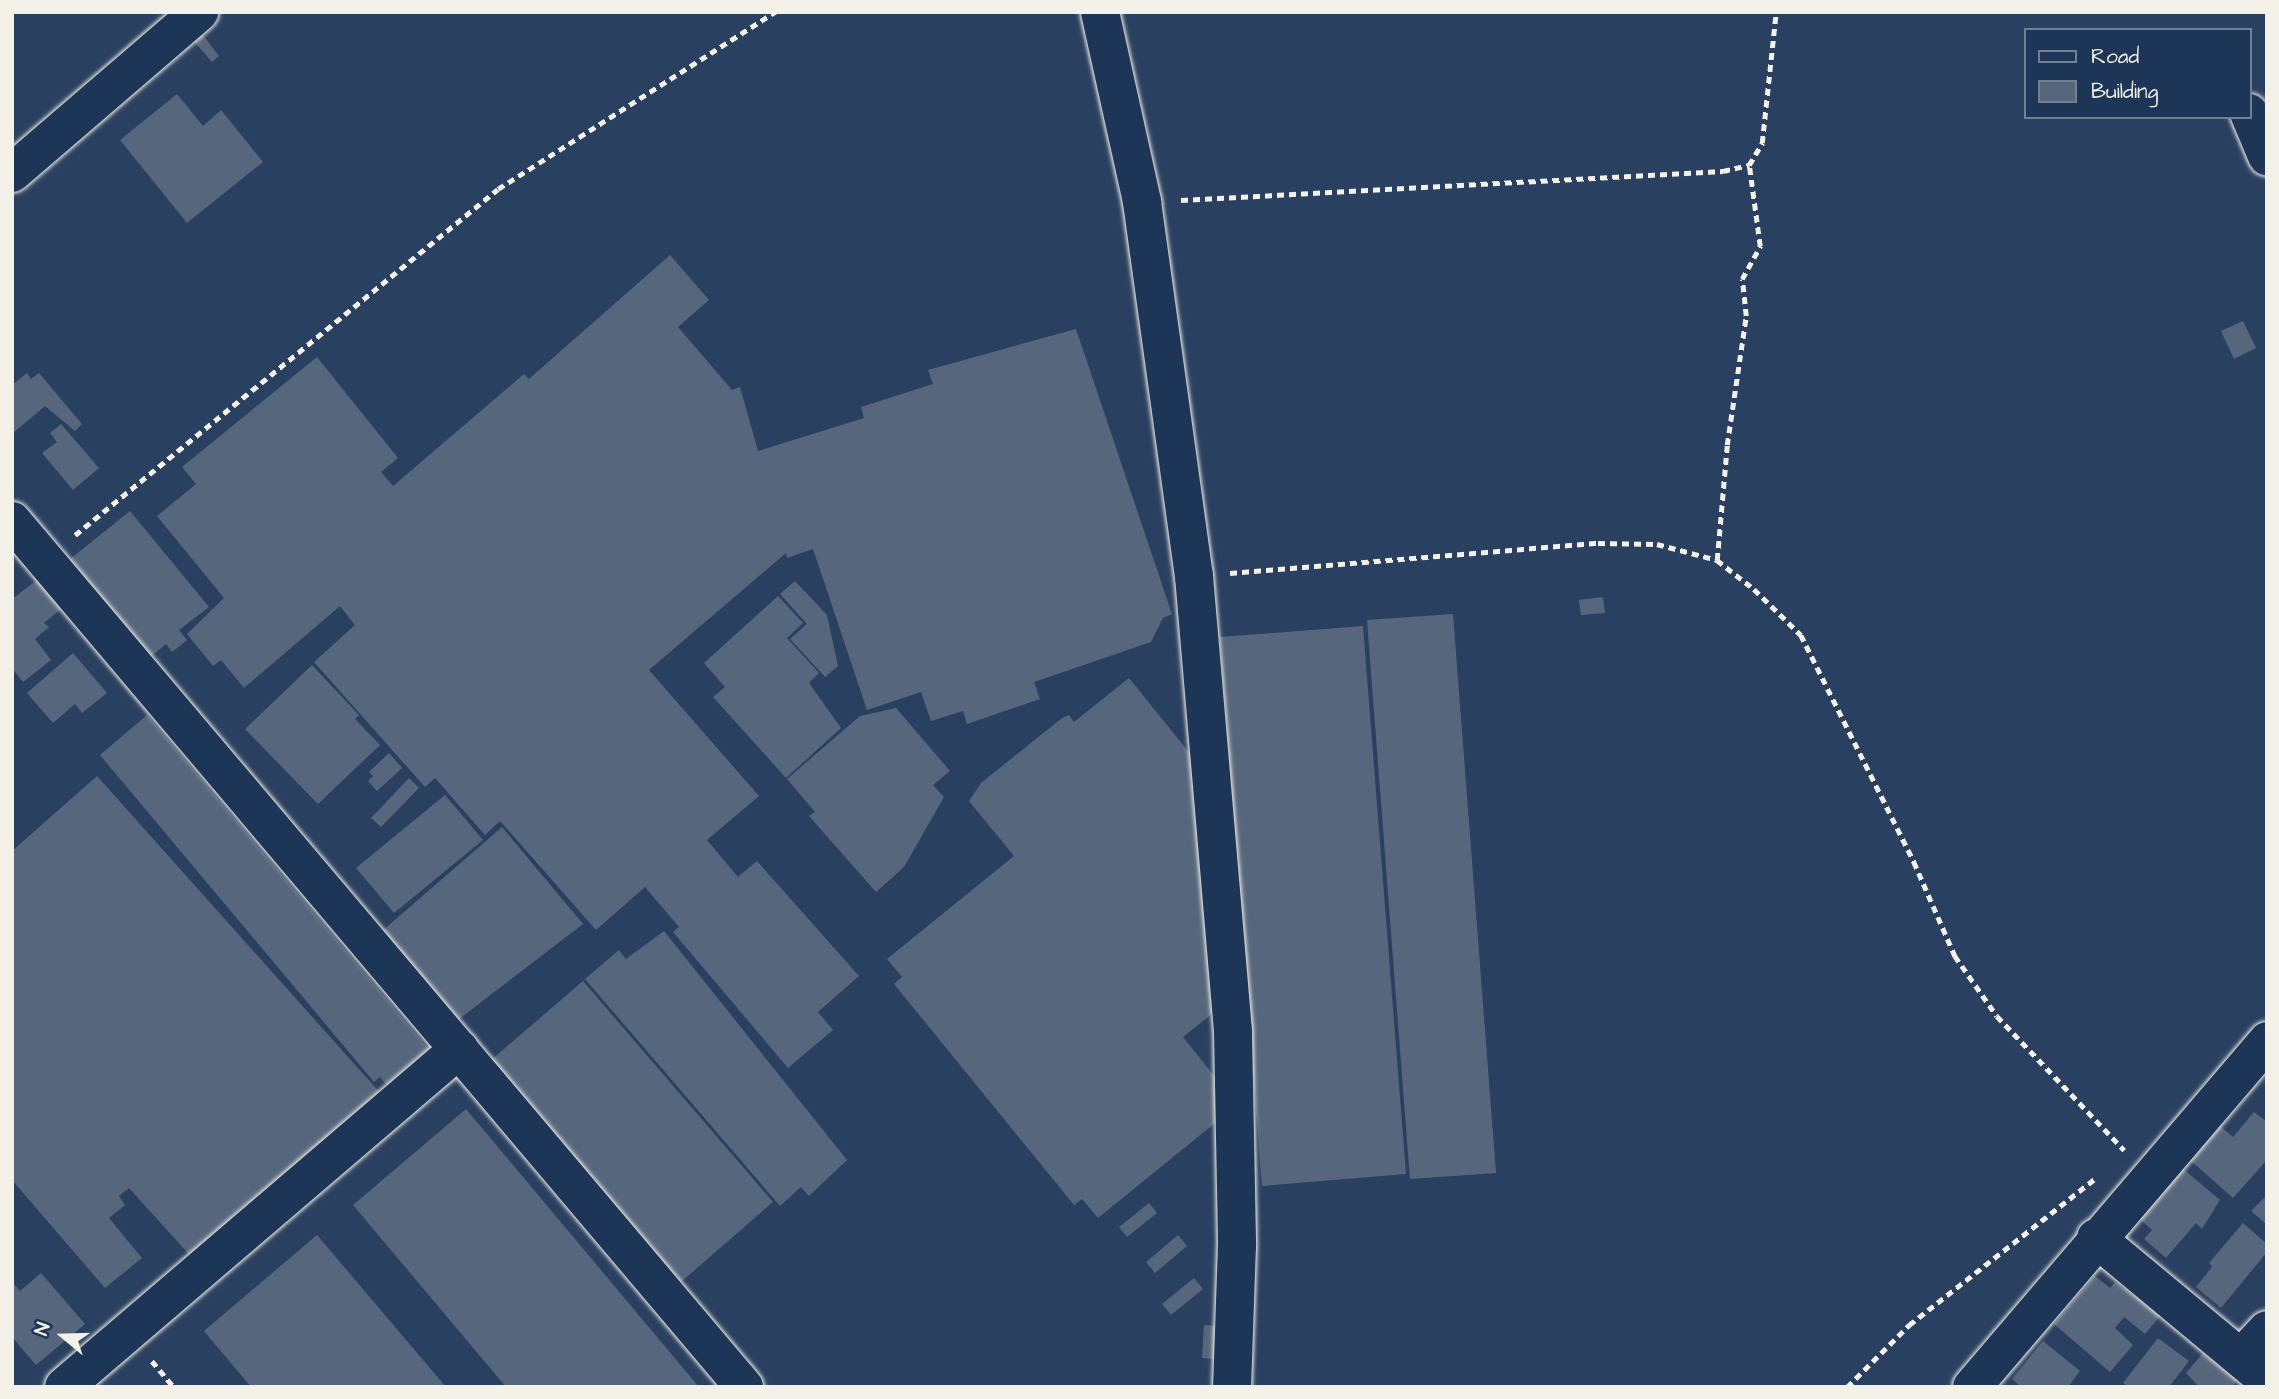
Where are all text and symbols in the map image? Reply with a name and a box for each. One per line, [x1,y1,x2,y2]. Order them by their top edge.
legend [2024,28,2251,119]
text: Road [2091,42,2139,71]
text: Building [2091,77,2158,106]
north arrow [28,1301,98,1371]
text: N [28,1319,57,1339]

